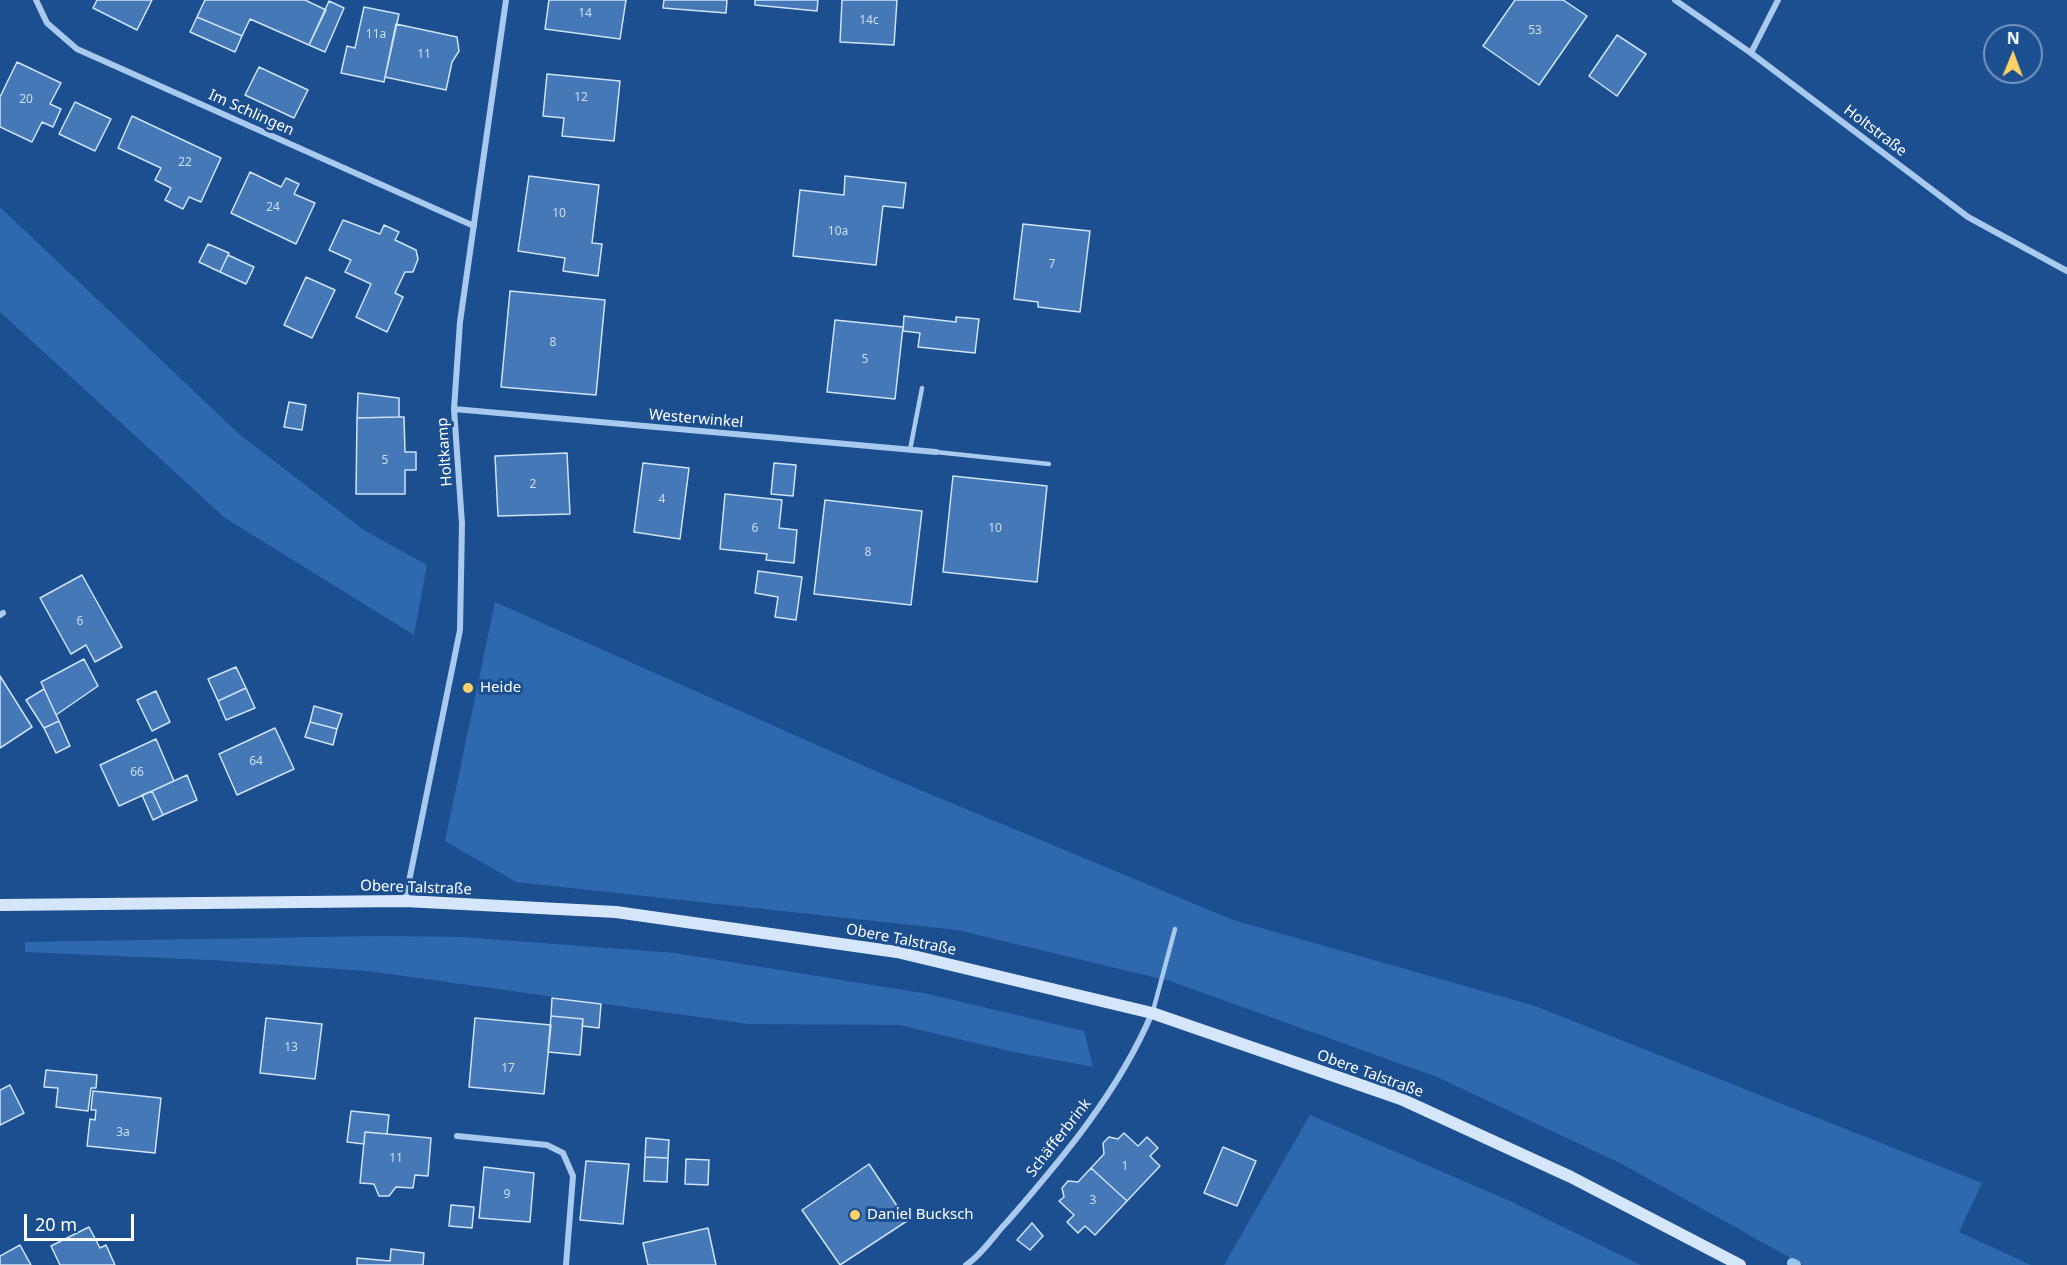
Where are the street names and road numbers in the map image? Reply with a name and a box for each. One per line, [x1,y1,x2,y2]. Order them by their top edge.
street label: Im Schlingen [205,86,297,140]
street label: Holtstraße [1840,101,1910,161]
street label: Westerwinkel [648,406,744,432]
street label: Holtkamp [434,417,456,487]
street label: Obere Talstraße [360,877,472,899]
street label: Obere Talstraße [844,920,958,960]
street label: Obere Talstraße [1314,1046,1426,1102]
street label: Schäfferbrink [1023,1095,1095,1181]

